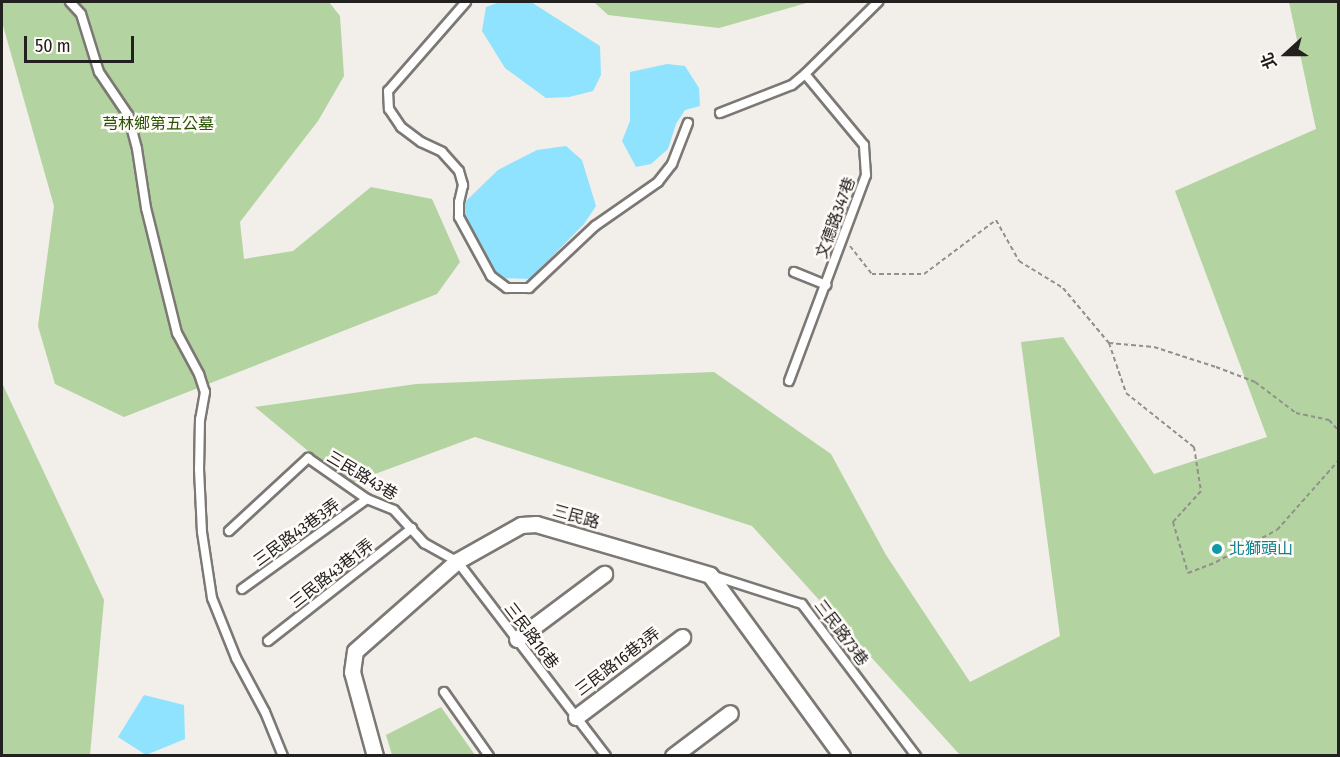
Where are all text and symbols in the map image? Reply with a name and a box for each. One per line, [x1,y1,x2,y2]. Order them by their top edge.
scale bar [27,24,136,62]
north arrow [1256,24,1316,84]
text: 50 m [35,35,71,57]
text: 北 [1257,50,1280,72]
park label: 芎林鄉第五公墓 [102,114,214,134]
street label: 文德路347巷 [812,175,860,261]
street label: 三民路43巷 [323,447,401,505]
street label: 三民路43巷3弄 [250,495,344,571]
street label: 三民路 [550,501,602,533]
street label: 三民路43巷1弄 [286,535,378,613]
place label: 北獅頭山 [1229,539,1293,559]
marker: 北獅頭山 [1210,542,1224,556]
street label: 三民路73巷 [810,596,872,670]
street label: 三民路16巷 [500,599,562,673]
street label: 三民路16巷3弄 [572,624,664,700]

